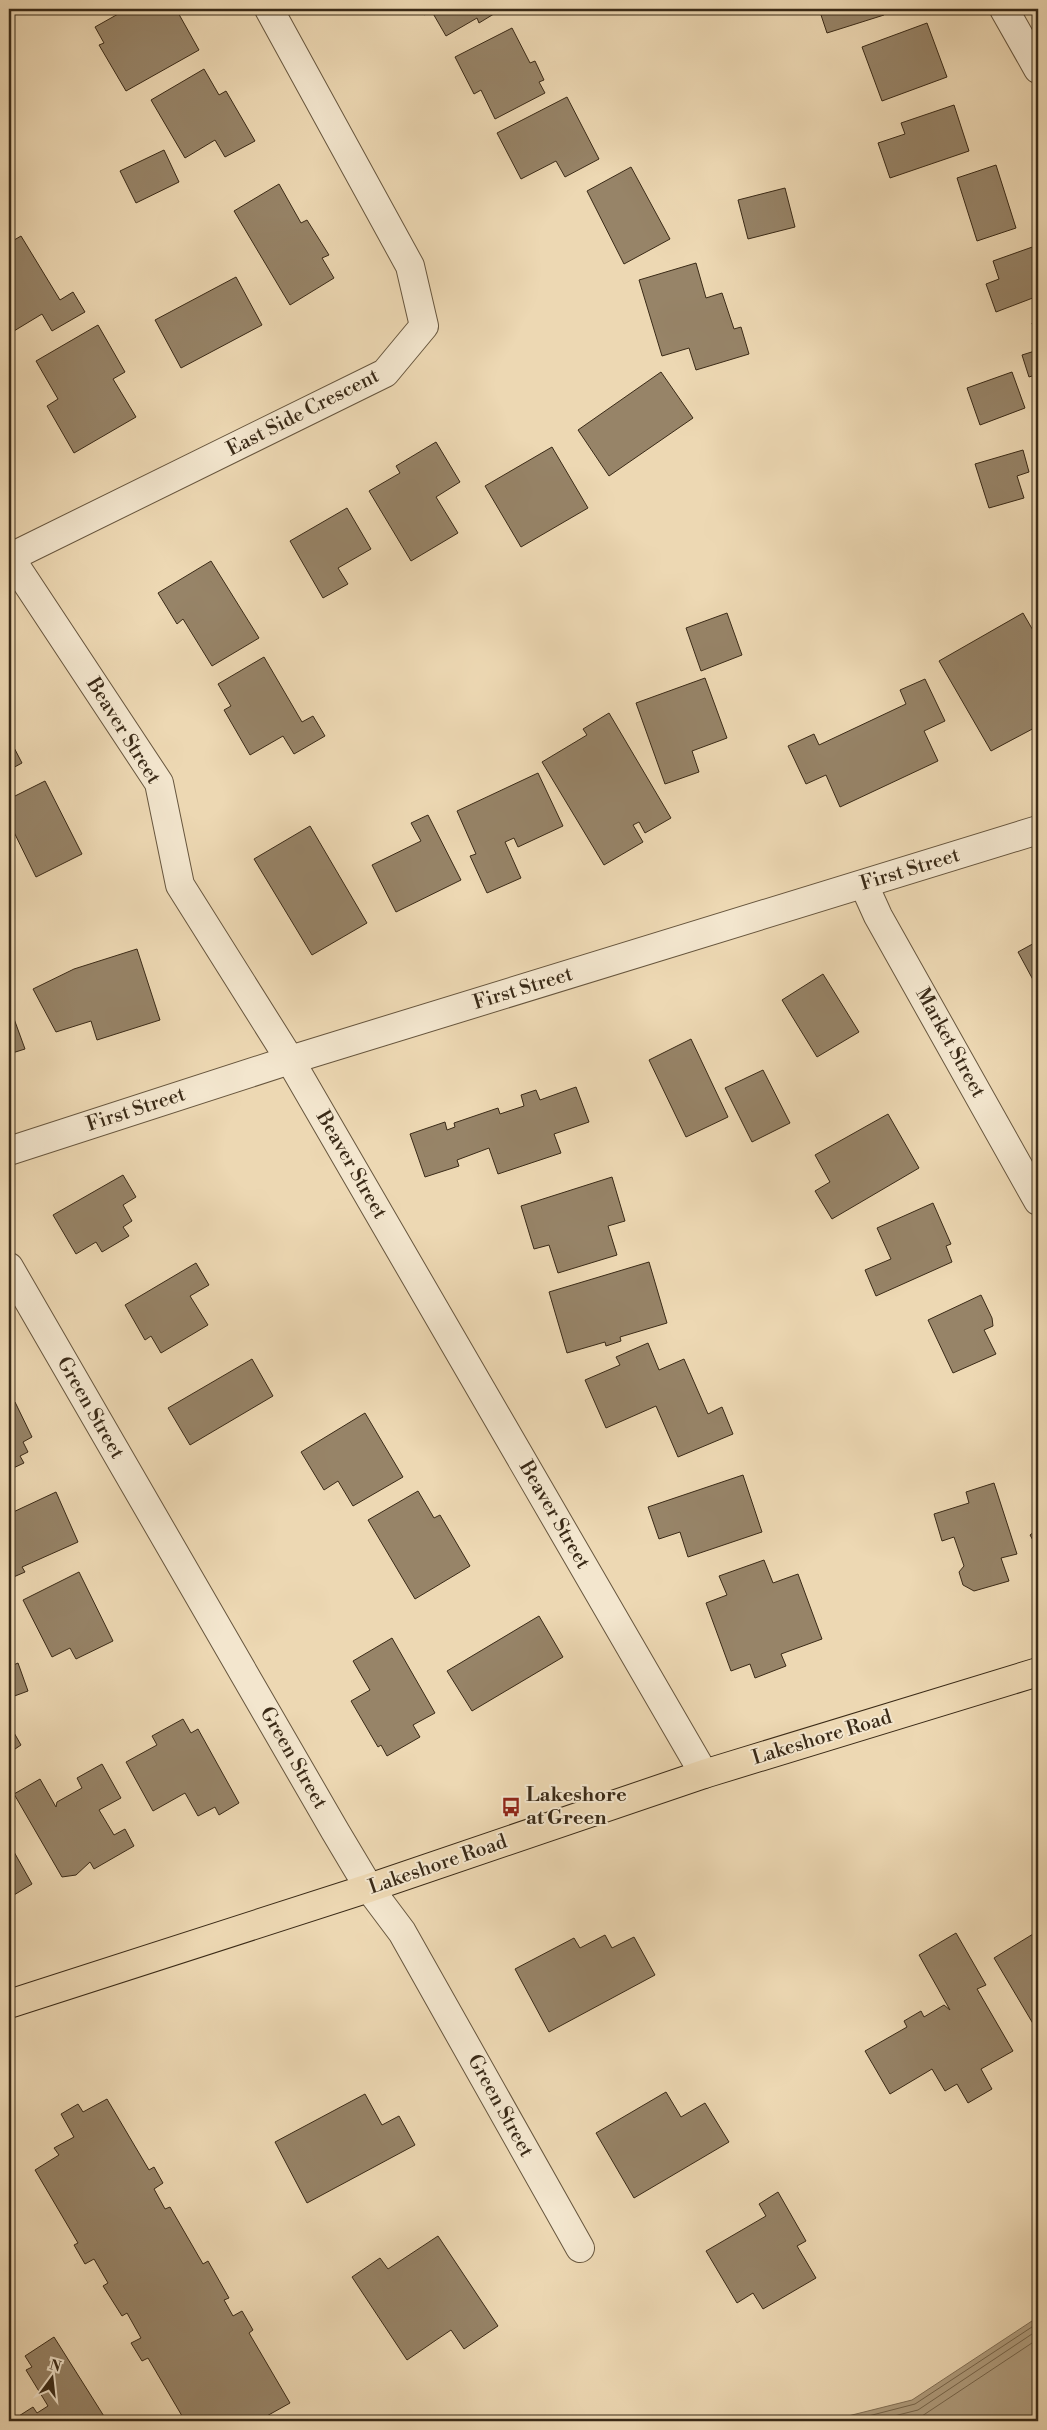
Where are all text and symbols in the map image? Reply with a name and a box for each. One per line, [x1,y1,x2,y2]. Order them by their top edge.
street label: East Side Crescent [222,364,384,462]
street label: Beaver Street [80,672,166,789]
street label: First Street [857,843,963,897]
street label: First Street [470,962,576,1016]
street label: Market Street [909,984,991,1102]
street label: First Street [83,1082,189,1138]
street label: Beaver Street [309,1106,392,1224]
street label: Green Street [51,1352,129,1464]
street label: Beaver Street [512,1456,595,1574]
street label: Green Street [254,1702,332,1814]
street label: Lakeshore Road [749,1705,895,1771]
place label: Lakeshore at Green [526,1783,627,1831]
bus stop icon: Lakeshore at Green [500,1796,522,1818]
street label: Lakeshore Road [365,1829,511,1900]
street label: Green Street [461,2050,539,2162]
north arrow [28,2352,78,2402]
text: N [47,2356,63,2377]

